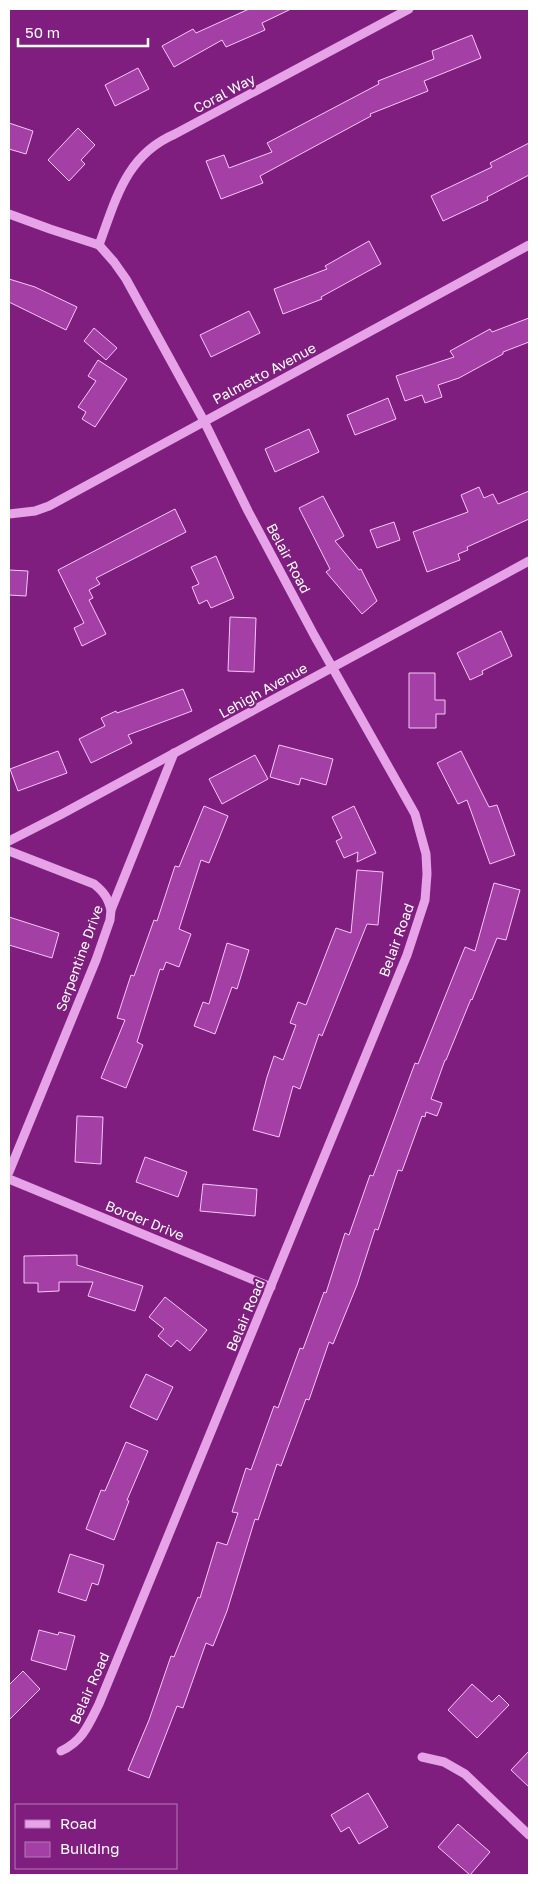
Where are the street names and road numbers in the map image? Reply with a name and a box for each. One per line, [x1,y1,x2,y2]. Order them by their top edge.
street label: Coral Way [190,70,258,116]
street label: Palmetto Avenue [210,339,318,407]
street label: Belair Road [263,520,315,596]
street label: Lehigh Avenue [216,659,310,721]
street label: Belair Road [375,901,417,979]
street label: Serpentine Drive [52,902,106,1014]
street label: Border Drive [103,1196,187,1244]
street label: Belair Road [222,1276,268,1354]
street label: Belair Road [66,1649,112,1727]

